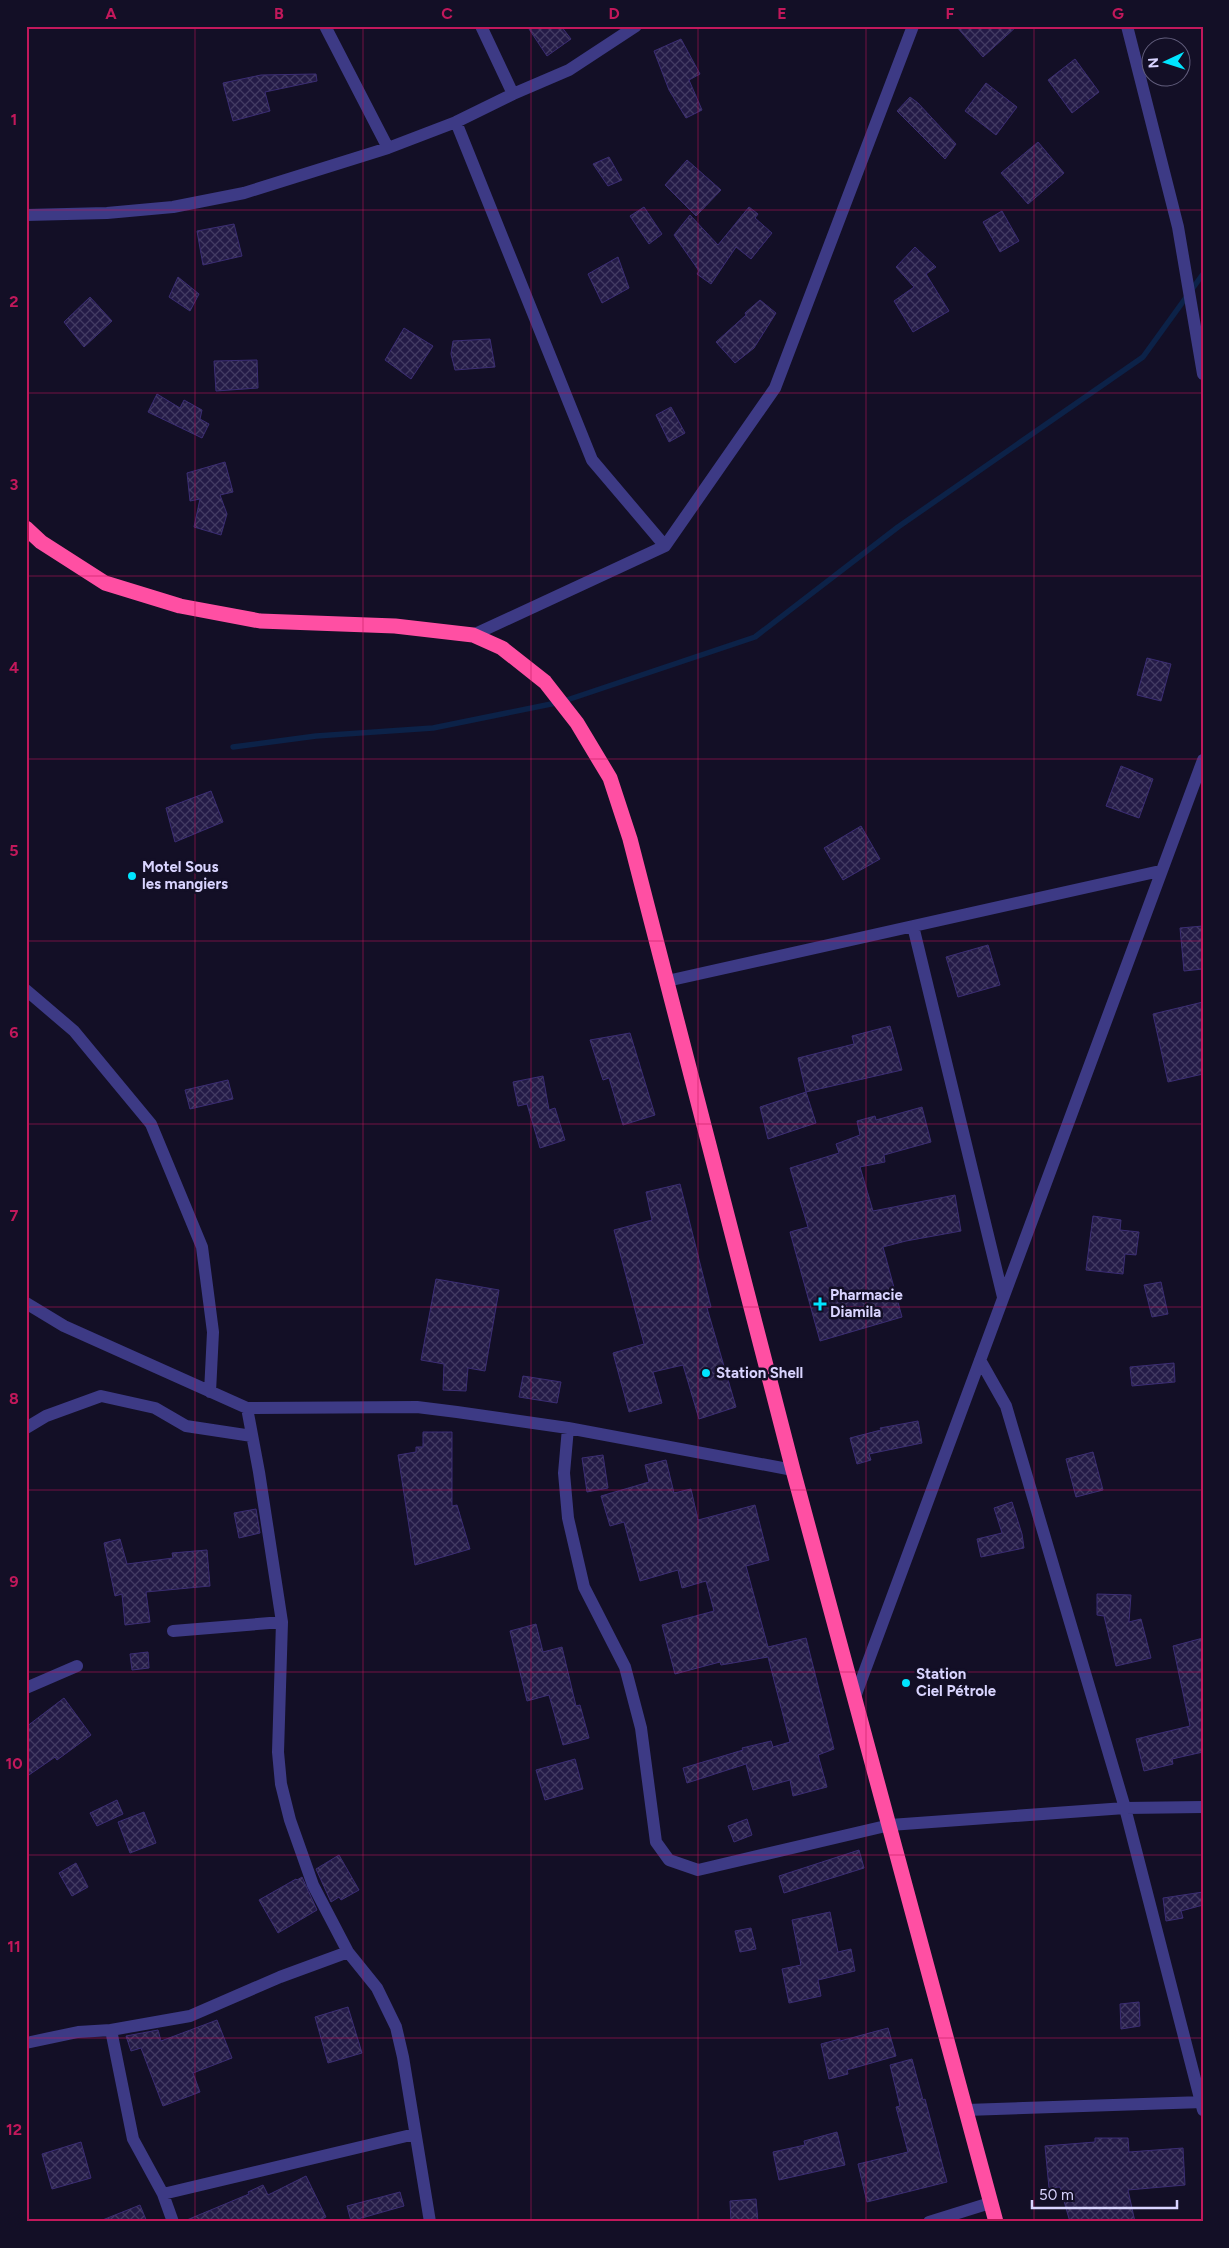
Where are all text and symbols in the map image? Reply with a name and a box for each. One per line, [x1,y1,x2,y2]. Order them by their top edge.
text: A [105,4,117,23]
text: B [274,4,284,23]
text: C [441,4,453,23]
text: D [608,4,620,23]
text: E [777,4,787,23]
text: F [946,4,955,23]
text: G [1112,4,1124,23]
north arrow [1142,38,1192,88]
text: N [1145,57,1162,69]
text: 1 [11,110,17,129]
text: 2 [9,292,19,311]
text: 3 [10,475,19,494]
text: 4 [9,658,19,677]
text: 5 [9,841,19,860]
place label: Motel Sous les mangiers [142,858,228,893]
marker: Motel Sous les mangiers [126,870,138,882]
text: 6 [9,1023,19,1042]
text: 7 [10,1206,19,1225]
place label: Pharmacie Diamila [830,1286,903,1321]
marker: Pharmacie Diamila [814,1298,826,1310]
place label: Station Shell [716,1364,803,1382]
marker: Station Shell [700,1367,712,1379]
text: 8 [9,1389,19,1408]
text: 9 [9,1572,19,1591]
place label: Station Ciel Pétrole [916,1665,997,1700]
marker: Station Ciel Pétrole [900,1677,912,1689]
text: 10 [5,1754,23,1773]
text: 11 [7,1937,21,1956]
text: 12 [6,2120,22,2139]
scale bar [1032,2178,1176,2210]
text: 50 m [1039,2186,1074,2204]

